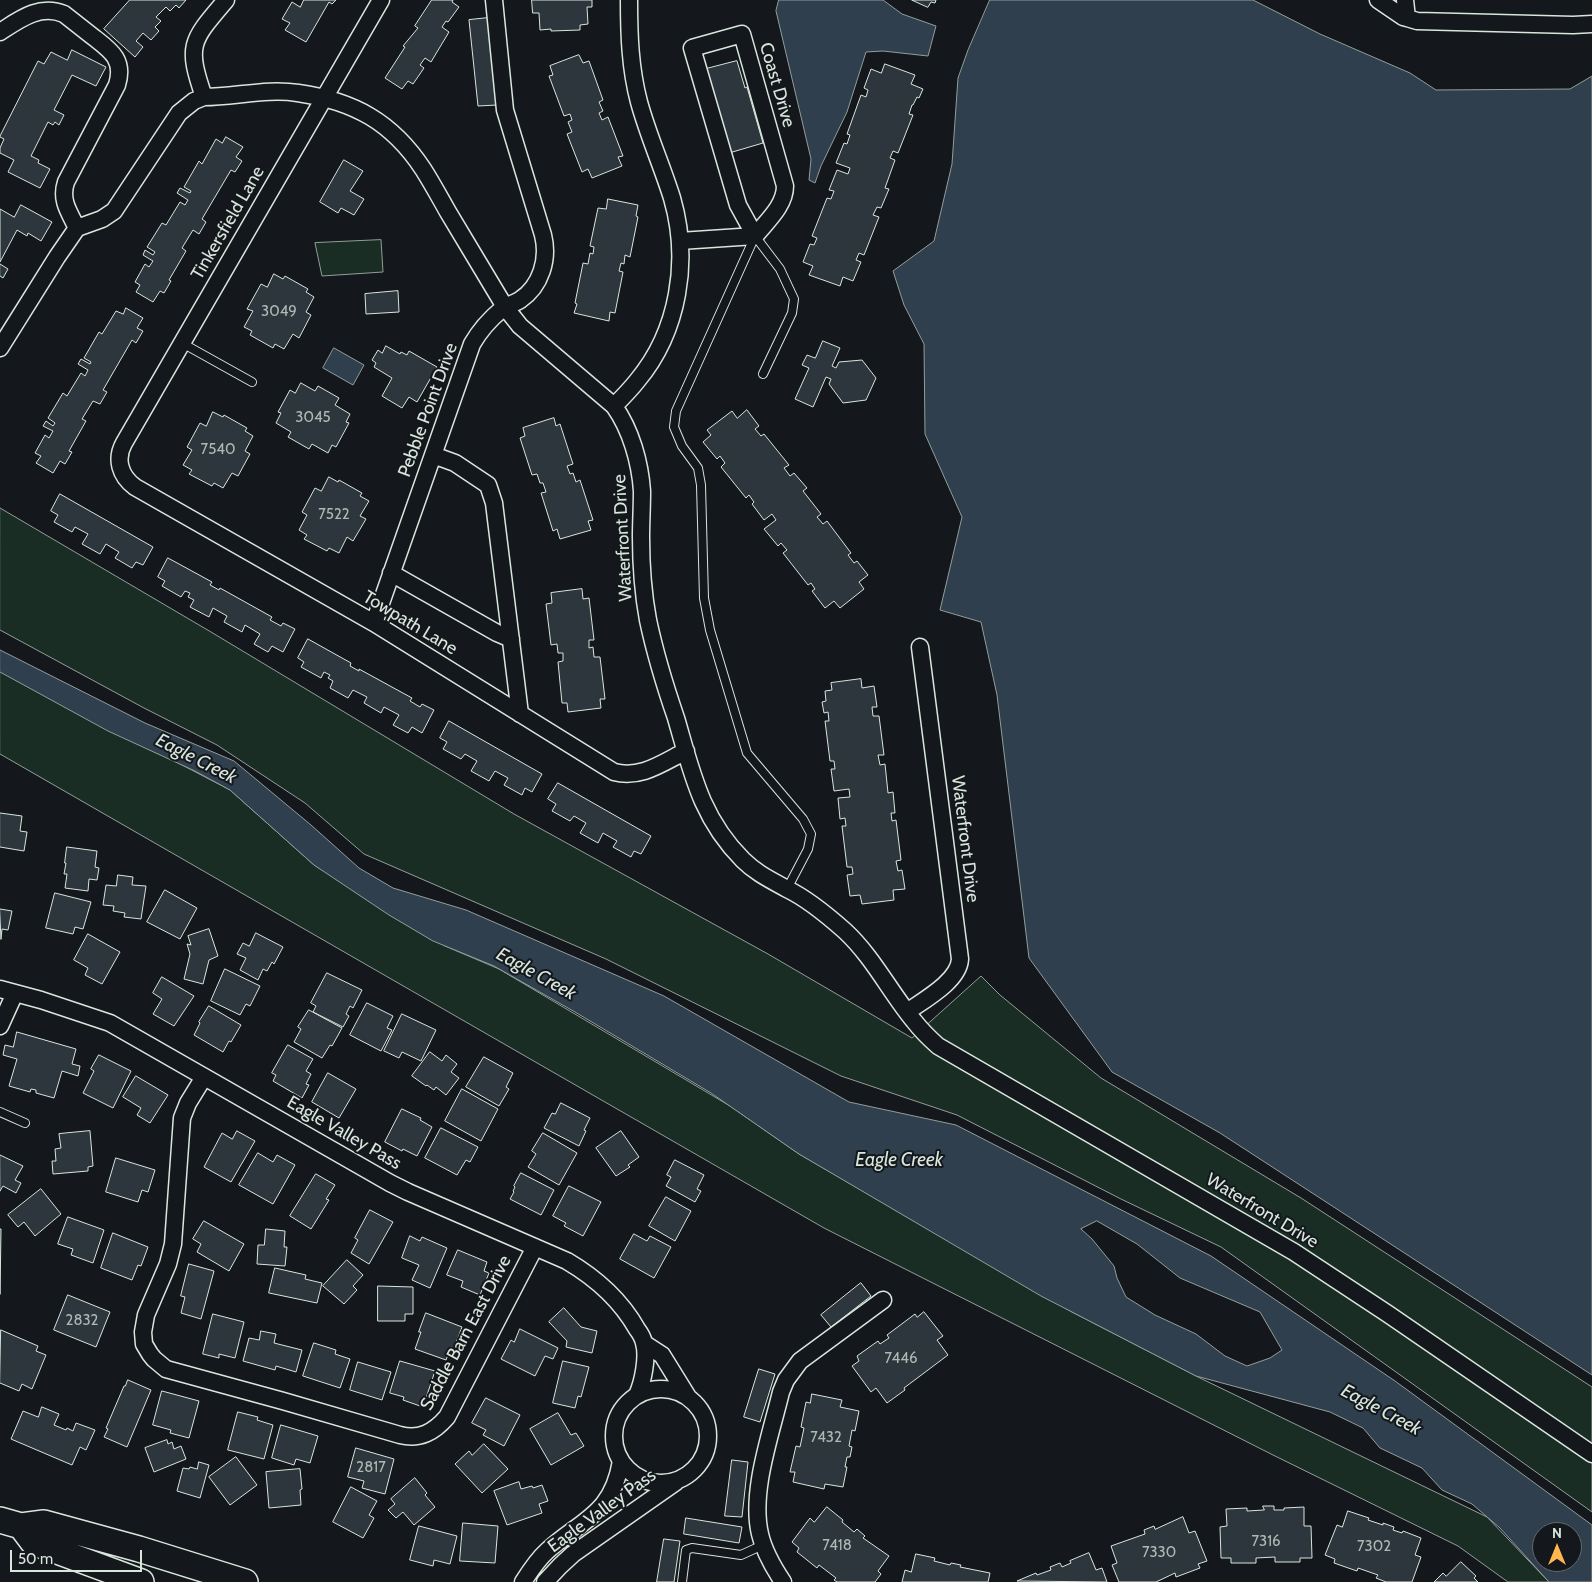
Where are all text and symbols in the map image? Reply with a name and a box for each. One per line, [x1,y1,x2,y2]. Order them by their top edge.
street label: Coast Drive [755,40,799,130]
street label: Tinkersfield Lane [187,162,269,284]
house number: 3049 [261,303,297,321]
street label: Pebble Point Drive [394,340,462,480]
house number: 3045 [295,409,331,427]
house number: 7540 [201,441,235,459]
street label: Waterfront Drive [609,474,637,602]
house number: 7522 [318,506,350,524]
street label: Towpath Lane [359,586,461,660]
water label: Eagle Creek [152,729,240,789]
street label: Waterfront Drive [947,774,983,904]
water label: Eagle Creek [492,943,580,1005]
street label: Eagle Valley Pass [283,1092,405,1174]
water label: Eagle Creek [855,1149,943,1171]
street label: Waterfront Drive [1202,1169,1322,1253]
street label: Saddle Barn East Drive [416,1252,516,1414]
house number: 2832 [66,1312,98,1330]
house number: 7446 [885,1350,917,1368]
water label: Eagle Creek [1337,1379,1425,1441]
house number: 7432 [810,1429,842,1447]
house number: 2817 [356,1459,386,1477]
street label: Eagle Valley Pass [544,1465,660,1557]
north arrow [1532,1522,1582,1572]
text: N [1552,1524,1562,1542]
house number: 7316 [1251,1533,1281,1551]
house number: 7418 [822,1537,852,1555]
house number: 7302 [1357,1538,1391,1556]
scale bar [12,1540,145,1572]
house number: 7330 [1142,1544,1176,1562]
text: 50 m [18,1550,53,1568]

